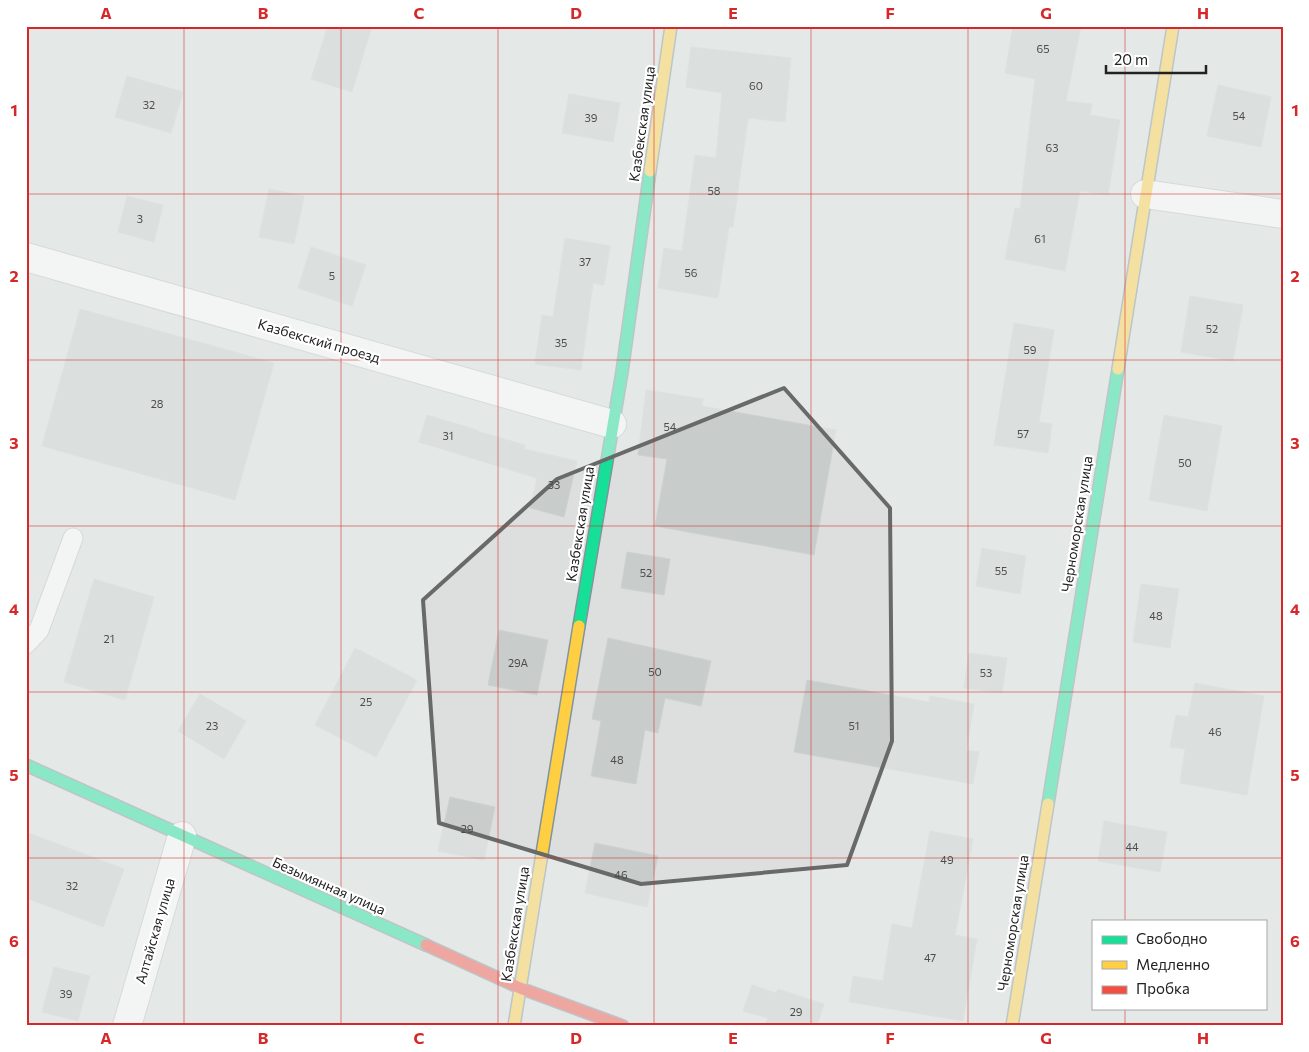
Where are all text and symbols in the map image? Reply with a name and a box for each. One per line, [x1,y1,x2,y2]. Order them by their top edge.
text: A [100,3,112,22]
text: B [258,3,269,22]
text: C [414,3,425,22]
text: D [570,3,582,22]
text: E [728,3,738,22]
text: F [885,3,895,22]
text: G [1040,3,1052,22]
text: H [1197,3,1209,22]
house number: 65 [1037,42,1050,55]
scale bar [1106,42,1206,74]
text: 20 m [1114,50,1148,68]
street label: Казбекская улица [625,65,658,183]
house number: 60 [749,79,763,92]
house number: 32 [143,98,155,111]
text: 1 [10,100,18,119]
text: 1 [1291,100,1299,119]
house number: 54 [1233,109,1246,122]
house number: 39 [585,111,598,124]
house number: 63 [1046,141,1058,154]
house number: 58 [708,184,721,197]
house number: 3 [137,212,143,225]
house number: 61 [1034,232,1046,245]
house number: 37 [579,255,591,268]
text: 2 [9,266,19,285]
house number: 56 [685,266,698,279]
text: 2 [1290,266,1300,285]
house number: 5 [329,269,335,282]
street label: Казбекский проезд [256,315,382,366]
house number: 52 [1206,322,1218,335]
house number: 35 [555,336,567,349]
house number: 59 [1024,343,1037,356]
house number: 28 [151,397,164,410]
house number: 54 [664,420,677,433]
house number: 57 [1017,427,1029,440]
house number: 31 [443,429,453,442]
text: 3 [9,433,19,452]
text: 3 [1290,433,1300,452]
street label: Черноморская улица [1057,455,1096,593]
house number: 50 [1178,456,1192,469]
street label: Казбекская улица [562,465,597,583]
house number: 33 [548,478,560,491]
house number: 55 [995,564,1007,577]
house number: 52 [640,566,652,579]
text: 4 [9,599,19,618]
text: 4 [1290,599,1300,618]
house number: 48 [1149,609,1163,622]
house number: 21 [104,632,114,645]
house number: 29А [508,656,528,669]
house number: 50 [648,665,662,678]
house number: 53 [980,666,992,679]
house number: 25 [360,695,372,708]
house number: 23 [206,719,218,732]
house number: 51 [848,719,860,732]
house number: 46 [1208,725,1222,738]
house number: 48 [610,753,624,766]
text: 5 [9,765,19,784]
text: 5 [1290,765,1300,784]
house number: 29 [461,822,474,835]
house number: 44 [1125,840,1139,853]
street label: Безымянная улица [270,853,388,918]
house number: 49 [940,853,954,866]
street label: Черноморская улица [993,854,1032,992]
street label: Казбекская улица [497,865,532,983]
house number: 46 [614,868,628,881]
street label: Алтайская улица [131,876,178,986]
house number: 32 [66,879,78,892]
legend [1092,920,1266,1010]
text: Свободно [1136,929,1207,947]
text: 6 [9,931,19,950]
text: 6 [1290,931,1300,950]
house number: 47 [924,951,936,964]
text: Медленно [1136,955,1210,973]
text: Пробка [1136,979,1190,997]
house number: 39 [60,987,73,1000]
house number: 29 [790,1005,803,1018]
text: A [100,1028,112,1047]
text: B [258,1028,269,1047]
text: C [414,1028,425,1047]
text: D [570,1028,582,1047]
text: E [728,1028,738,1047]
text: F [885,1028,895,1047]
text: G [1040,1028,1052,1047]
text: H [1197,1028,1209,1047]

